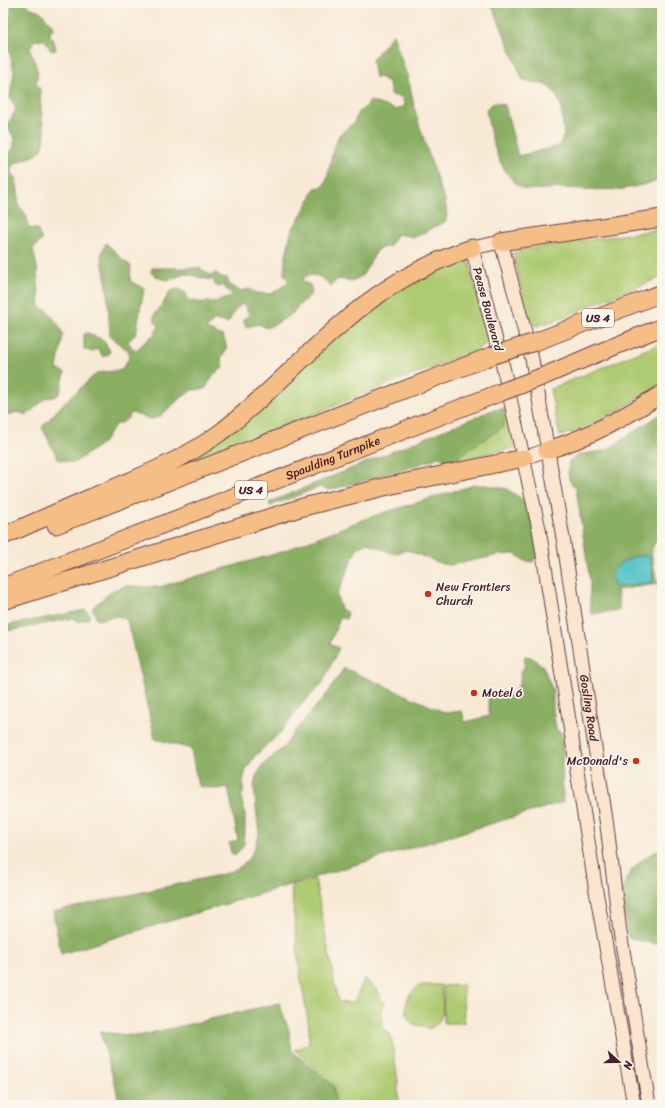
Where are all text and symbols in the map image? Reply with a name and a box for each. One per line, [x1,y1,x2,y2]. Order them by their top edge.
street label: Pease Boulevard [466,265,510,354]
road number: US 4 [582,309,614,327]
street label: Spaulding Turnpike [282,429,384,487]
road number: US 4 [235,481,267,499]
place label: New Frontiers Church [436,576,511,612]
marker: New Frontiers Church [423,589,433,599]
street label: Gosling Road [573,673,605,744]
place label: Motel 6 [482,682,523,704]
marker: Motel 6 [469,688,479,698]
place label: McDonald's [567,750,628,772]
marker: McDonald's [631,756,641,766]
north arrow [599,1042,639,1082]
text: N [617,1058,638,1073]

